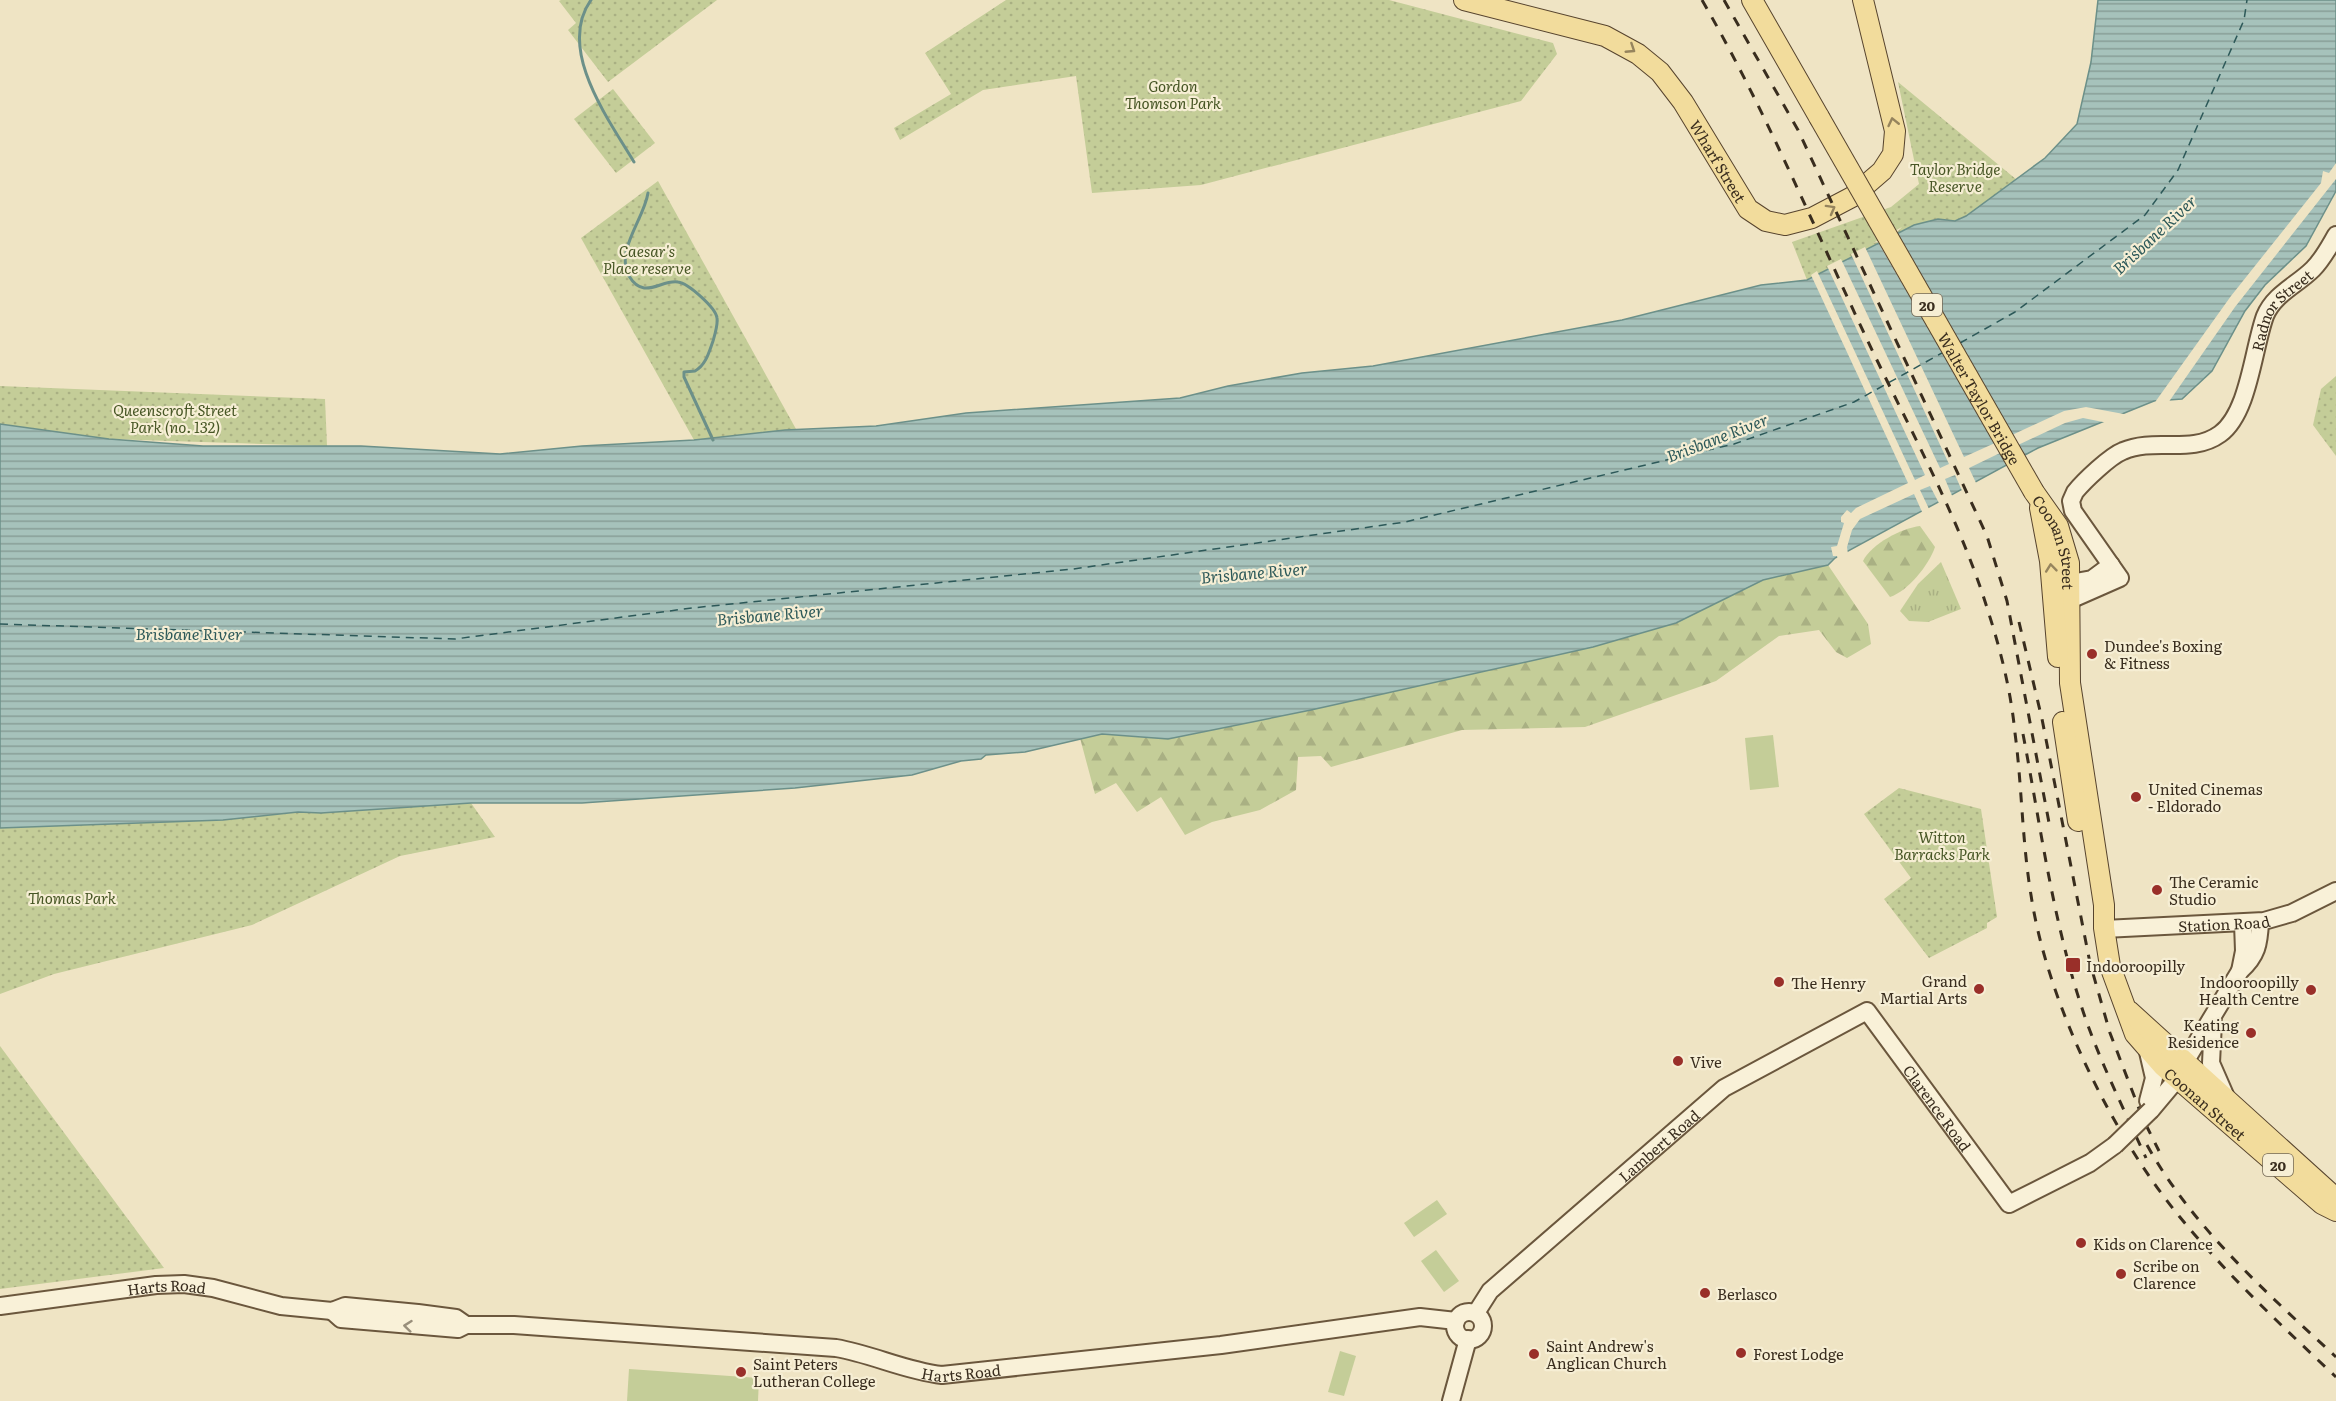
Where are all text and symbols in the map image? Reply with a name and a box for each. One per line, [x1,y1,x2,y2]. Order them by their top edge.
one-way arrow [1624,42,1635,53]
park label: Gordon Thomson Park [1125,74,1222,114]
street label: Wharf Street [1685,115,1753,206]
one-way arrow [1887,118,1900,128]
park label: Taylor Bridge Reserve [1910,157,2000,197]
water label: Brisbane River [2107,189,2201,279]
one-way arrow [1825,205,1835,216]
park label: Caesar's Place reserve [603,239,691,279]
street label: Radnor Street [2245,263,2317,353]
road number: 20 [1912,294,1942,316]
street label: Walter Taylor Bridge [1933,328,2027,469]
park label: Queenscroft Street Park (no. 132) [113,398,237,438]
water label: Brisbane River [1663,407,1771,467]
street label: Coonan Street [2028,490,2081,590]
water label: Brisbane River [1200,555,1308,589]
one-way arrow [2045,564,2058,573]
water label: Brisbane River [716,597,824,631]
water label: Brisbane River [136,621,242,645]
place label: Dundee's Boxing & Fitness [2104,634,2223,674]
marker: Dundee's Boxing & Fitness [2085,647,2099,661]
place label: United Cinemas - Eldorado [2148,777,2263,817]
marker: United Cinemas - Eldorado [2129,790,2143,804]
park label: Witton Barracks Park [1894,825,1991,865]
place label: The Ceramic Studio [2169,870,2259,910]
marker: The Ceramic Studio [2150,883,2164,897]
park label: Thomas Park [28,886,117,909]
street label: Station Road [2178,908,2272,937]
place label: Indooroopilly [2086,954,2186,977]
marker: Indooroopilly [2064,956,2082,974]
place label: Grand Martial Arts [1880,969,1967,1009]
place label: Indooroopilly Health Centre [2199,970,2299,1010]
place label: The Henry [1791,971,1866,994]
marker: The Henry [1772,975,1786,989]
marker: Grand Martial Arts [1972,982,1986,996]
marker: Indooroopilly Health Centre [2304,983,2318,997]
place label: Keating Residence [2168,1013,2240,1053]
marker: Keating Residence [2244,1026,2258,1040]
place label: Vive [1690,1050,1722,1073]
marker: Vive [1671,1054,1685,1068]
street label: Clarence Road [1898,1059,1978,1155]
street label: Coonan Street [2160,1061,2252,1145]
street label: Lambert Road [1613,1103,1704,1187]
road number: 20 [2263,1154,2293,1176]
place label: Kids on Clarence [2093,1232,2213,1255]
marker: Kids on Clarence [2074,1236,2088,1250]
place label: Scribe on Clarence [2133,1254,2200,1294]
marker: Scribe on Clarence [2114,1267,2128,1281]
street label: Harts Road [126,1272,208,1300]
place label: Berlasco [1717,1282,1777,1305]
marker: Berlasco [1698,1286,1712,1300]
one-way arrow [404,1320,413,1333]
place label: Saint Andrew's Anglican Church [1546,1334,1667,1374]
place label: Forest Lodge [1753,1342,1844,1365]
marker: Forest Lodge [1734,1346,1748,1360]
marker: Saint Andrew's Anglican Church [1527,1347,1541,1361]
place label: Saint Peters Lutheran College [753,1352,876,1392]
street label: Harts Road [920,1357,1002,1387]
marker: Saint Peters Lutheran College [734,1365,748,1379]

